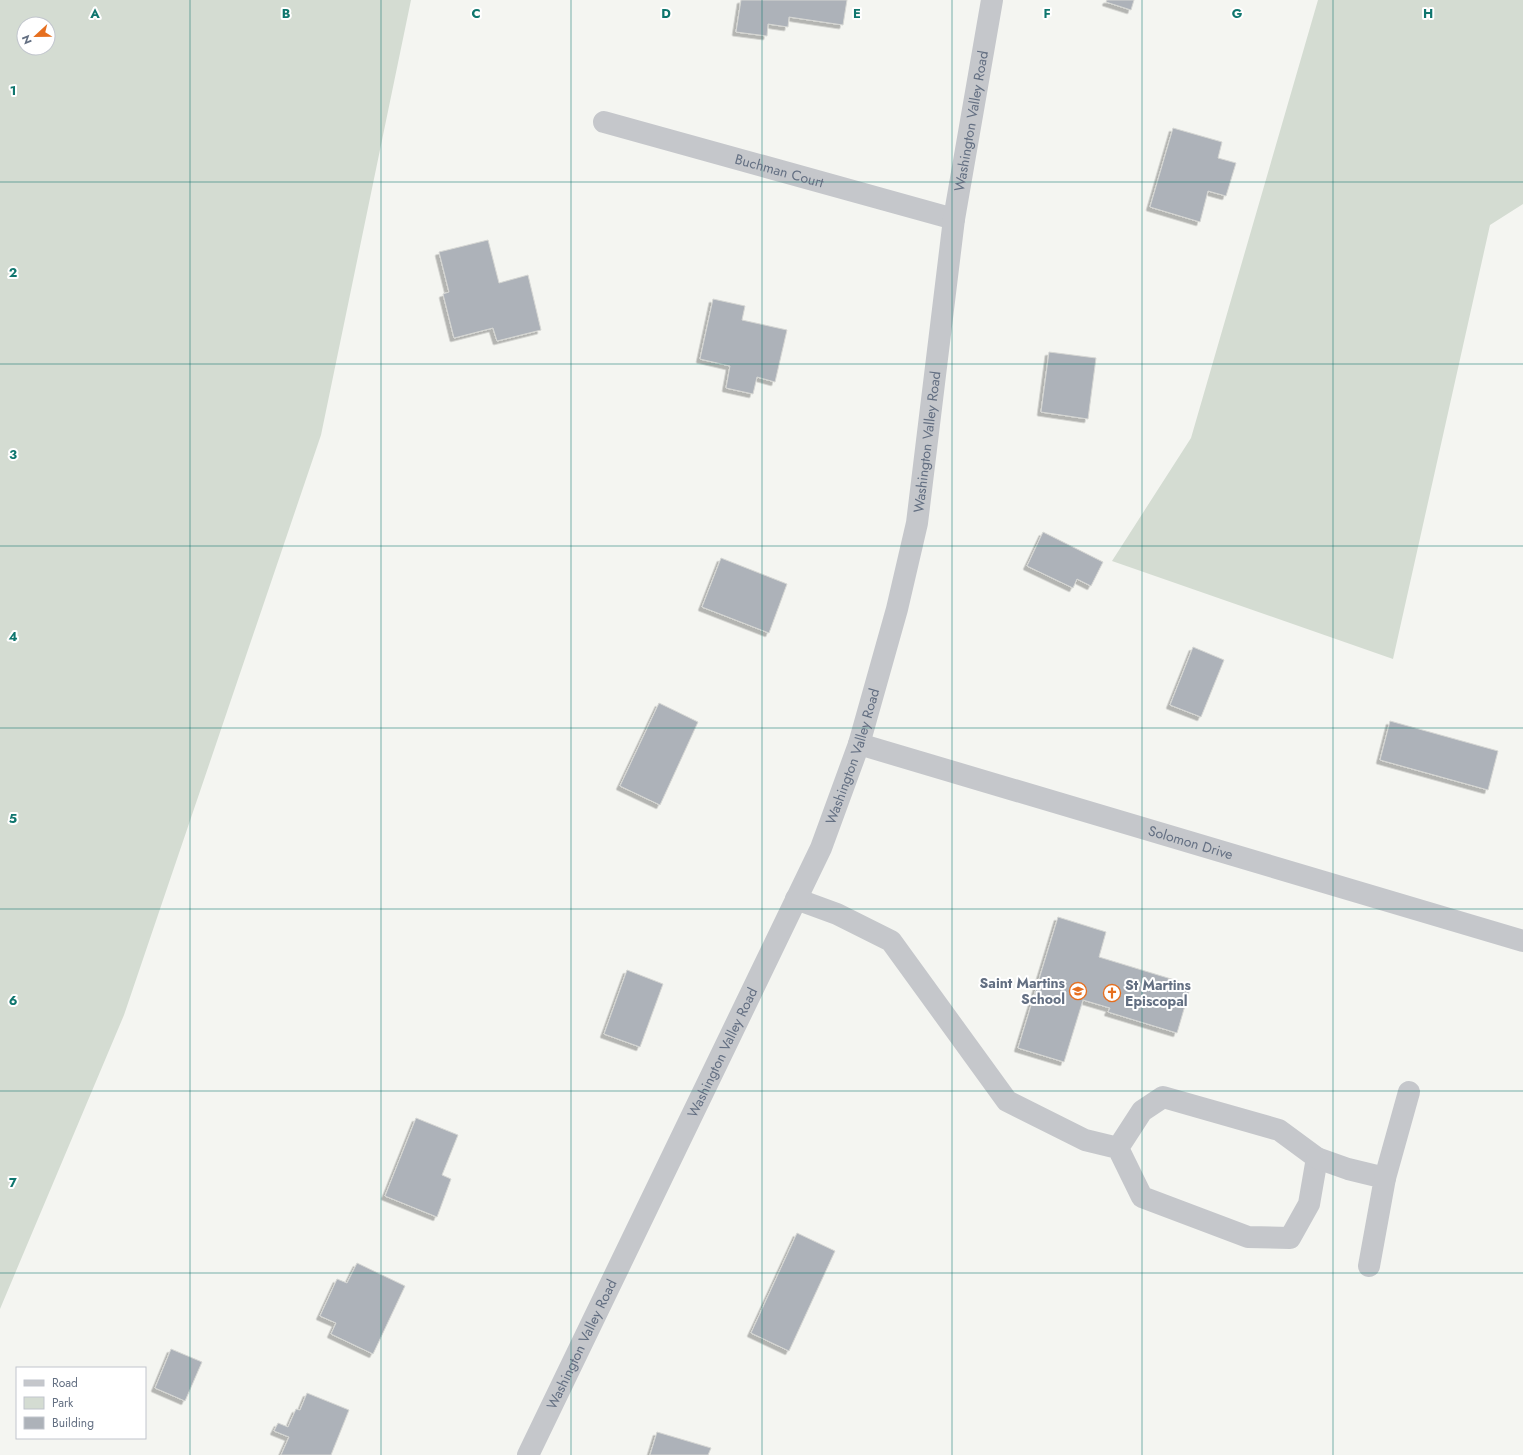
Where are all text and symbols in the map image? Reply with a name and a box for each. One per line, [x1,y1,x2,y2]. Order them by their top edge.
text: A [89,4,100,23]
text: B [282,4,291,23]
text: C [471,4,481,23]
text: D [661,4,671,23]
text: E [853,4,861,23]
text: F [1043,4,1051,23]
text: G [1232,4,1243,23]
text: H [1423,4,1433,23]
north arrow [16,16,56,56]
text: N [18,33,36,47]
street label: Washington Valley Road [949,49,993,193]
text: 1 [10,81,16,100]
street label: Buchman Court [733,149,827,193]
text: 2 [9,263,17,282]
street label: Washington Valley Road [908,370,945,514]
text: 3 [9,445,17,464]
text: 4 [8,627,18,646]
street label: Washington Valley Road [820,686,884,827]
text: 5 [9,809,17,828]
street label: Solomon Drive [1146,820,1236,864]
place label: Saint Martins School [980,973,1066,1009]
place label: St Martins Episcopal [1125,975,1192,1011]
school or university icon: Saint Martins School [1068,981,1088,1001]
church icon: St Martins Episcopal [1102,983,1122,1003]
street label: Washington Valley Road [682,984,762,1121]
text: 6 [9,991,18,1010]
text: 7 [9,1173,17,1192]
street label: Washington Valley Road [542,1276,621,1413]
legend [16,1367,146,1439]
text: Road [52,1374,78,1392]
text: Park [52,1394,74,1412]
text: Building [52,1414,94,1432]

